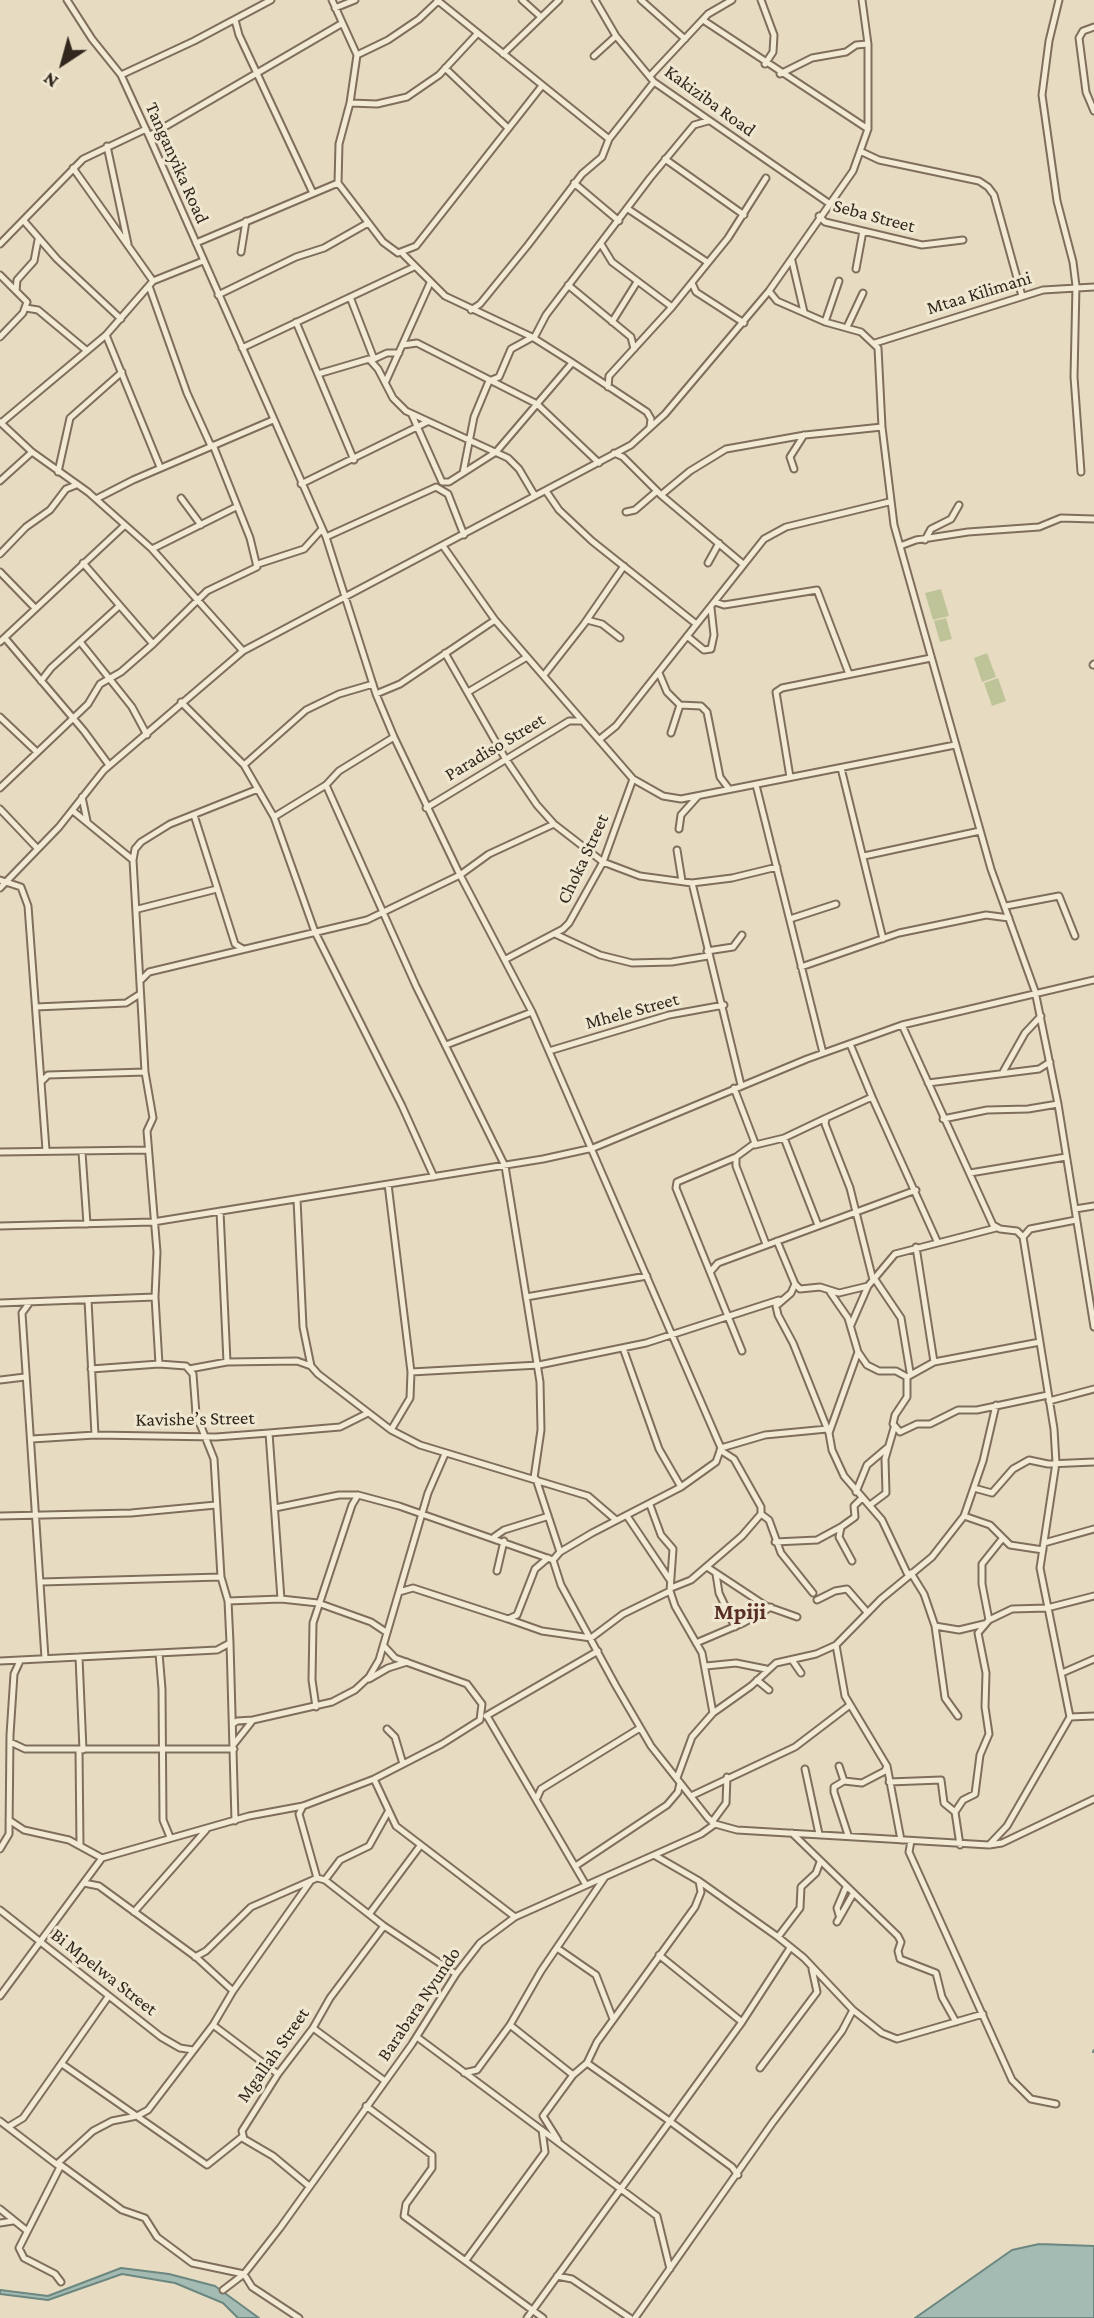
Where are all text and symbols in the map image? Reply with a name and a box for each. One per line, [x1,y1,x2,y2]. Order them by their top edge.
north arrow [28,28,98,98]
street label: Kakiziba Road [660,60,760,142]
text: N [39,68,62,93]
street label: Tanganyika Road [140,99,214,227]
street label: Seba Street [831,194,917,238]
street label: Mtaa Kilimani [924,266,1034,320]
street label: Paradiso Street [441,708,549,786]
street label: Choka Street [552,810,614,908]
street label: Mhele Street [583,988,681,1034]
street label: Kavishe’s Street [135,1407,255,1431]
district label: Mpiji [714,1598,766,1626]
street label: Bi Mpelwa Street [46,1923,162,2021]
street label: Barabara Nyundo [373,1943,465,2065]
street label: Mgallah Street [232,2003,314,2107]

